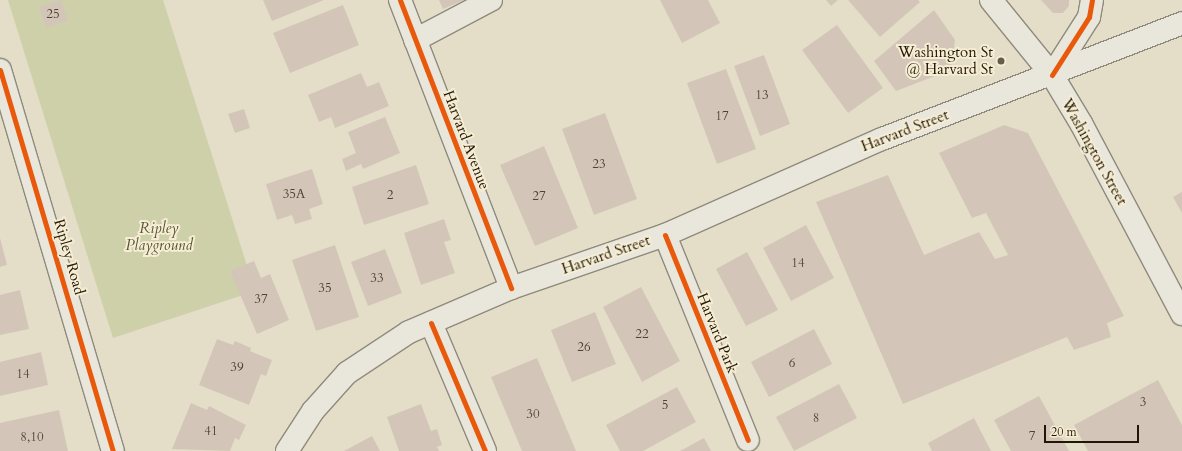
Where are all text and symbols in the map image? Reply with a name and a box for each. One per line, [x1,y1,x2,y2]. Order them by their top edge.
house number: 25 [46,6,60,22]
place label: Washington St @ Harvard St [898,43,993,78]
marker: Washington St @ Harvard St [996,56,1006,66]
house number: 13 [755,87,769,103]
street label: Harvard Avenue [439,88,493,192]
street label: Washington Street [1057,96,1131,208]
street label: Harvard Street [859,106,951,156]
house number: 17 [715,108,729,124]
house number: 23 [592,156,606,172]
house number: 35A [283,186,305,202]
house number: 2 [387,187,393,203]
house number: 27 [532,188,546,204]
street label: Ripley Road [50,217,88,297]
park label: Ripley Playground [125,219,193,254]
street label: Harvard Street [560,231,652,279]
house number: 14 [791,255,805,271]
house number: 33 [370,270,384,286]
house number: 35 [318,280,332,296]
street label: Harvard Park [693,290,741,376]
house number: 37 [254,291,268,307]
house number: 22 [635,326,649,342]
house number: 26 [577,339,591,355]
house number: 6 [789,355,795,371]
house number: 39 [230,359,244,375]
house number: 14 [16,366,30,382]
house number: 3 [1140,394,1146,410]
house number: 5 [662,397,668,413]
house number: 30 [526,406,540,422]
house number: 8 [813,410,819,426]
scale bar [1046,417,1141,443]
house number: 41 [204,423,218,439]
text: 20 m [1051,424,1077,440]
house number: 7 [1029,428,1035,444]
house number: 8,10 [20,429,44,445]

